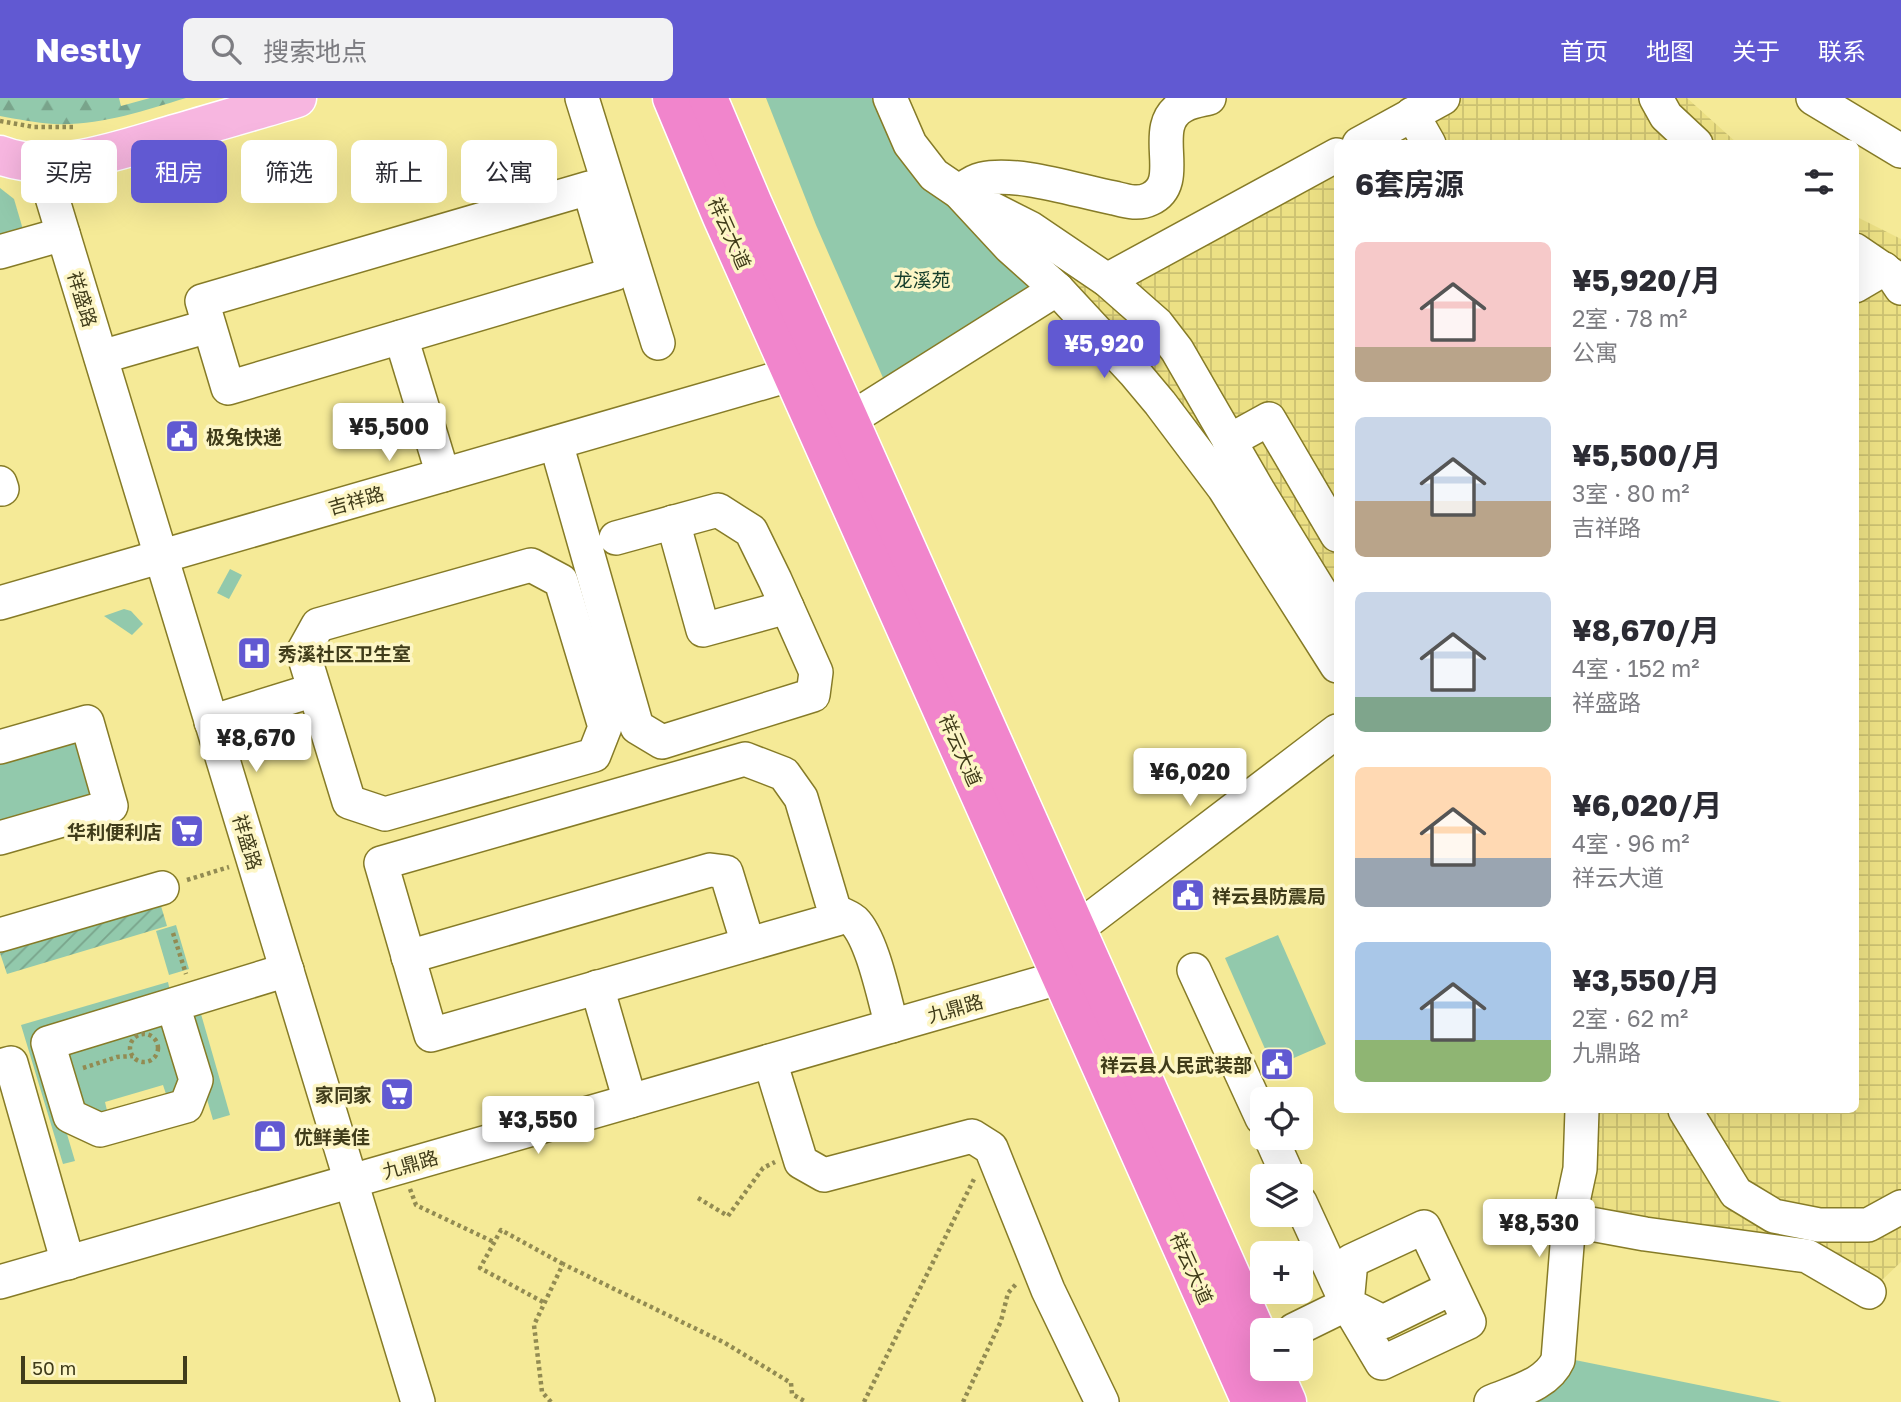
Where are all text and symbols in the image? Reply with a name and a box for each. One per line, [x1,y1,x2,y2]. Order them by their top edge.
search box [183,18,673,81]
text: Nestly [35,30,141,69]
icon: search [207,30,245,68]
text: 搜索地点 [263,36,367,67]
text: 首页 [1560,36,1608,65]
text: 地图 [1646,36,1694,65]
text: 关于 [1732,36,1780,65]
text: 联系 [1818,36,1866,65]
chip: 买房 [21,140,117,203]
chip: 租房 [131,140,227,203]
chip: 筛选 [241,140,337,203]
chip: 新上 [351,140,447,203]
chip: 公寓 [461,140,557,203]
icon: filters [1800,163,1838,201]
text: 6套房源 [1355,166,1464,202]
street label: 祥云大道 [704,194,756,272]
text: ¥5,920/月 [1572,262,1721,298]
street label: 祥盛路 [64,268,102,330]
park label: 龙溪苑 [893,268,951,291]
icon: home [1411,270,1495,354]
text: 2室 · 78 m² [1572,304,1687,332]
pin: ¥5,920 [1047,320,1161,380]
text: ¥5,920 [1064,329,1144,357]
text: 公寓 [1572,338,1618,366]
pin: ¥5,500 [332,404,446,463]
text: ¥5,500 [349,412,429,440]
public building icon: 极兔快递 [163,417,201,455]
place label: 极兔快递 [206,425,282,448]
text: ¥5,500/月 [1572,437,1721,473]
icon: home [1411,445,1495,529]
text: 3室 · 80 m² [1572,479,1690,507]
street label: 吉祥路 [325,481,387,519]
text: 吉祥路 [1572,513,1641,541]
text: ¥8,670/月 [1572,612,1720,648]
icon: home [1411,620,1495,704]
hospital icon: 秀溪社区卫生室 [235,634,273,672]
place label: 秀溪社区卫生室 [278,642,411,665]
text: 4室 · 152 m² [1572,654,1700,682]
text: 祥盛路 [1572,688,1641,716]
street label: 祥云大道 [935,711,987,789]
pin: ¥8,670 [199,714,313,774]
text: ¥8,670 [216,723,296,751]
pin: ¥6,020 [1133,748,1247,808]
text: ¥6,020 [1149,757,1231,785]
text: ¥6,020/月 [1572,787,1722,823]
icon: home [1411,795,1495,879]
street label: 祥盛路 [229,811,267,873]
supermarket icon: 华利便利店 [168,812,206,850]
place label: 华利便利店 [67,820,162,843]
text: 4室 · 96 m² [1572,829,1690,857]
text: 祥云大道 [1572,863,1664,891]
public building icon: 祥云县防震局 [1169,876,1207,914]
place label: 祥云县防震局 [1212,884,1326,907]
text: ¥3,550/月 [1572,962,1720,998]
icon: home [1411,970,1495,1054]
street label: 九鼎路 [924,989,986,1027]
text: 2室 · 62 m² [1572,1004,1688,1032]
text: 九鼎路 [1572,1038,1641,1066]
public building icon: 祥云县人民武装部 [1258,1045,1296,1083]
place label: 祥云县人民武装部 [1100,1053,1252,1076]
supermarket icon: 家同家 [378,1075,416,1113]
place label: 家同家 [315,1083,372,1106]
map controls [1250,1087,1313,1381]
button: locate [1250,1087,1313,1150]
pin: ¥3,550 [481,1096,595,1156]
text: ¥3,550 [498,1105,578,1133]
shop icon: 优鲜美佳 [251,1117,289,1155]
place label: 优鲜美佳 [294,1125,370,1148]
street label: 九鼎路 [379,1145,441,1183]
button: layers [1250,1164,1313,1227]
pin: ¥8,530 [1482,1200,1596,1259]
text: ¥8,530 [1499,1208,1579,1236]
street label: 祥云大道 [1166,1229,1218,1307]
button: + [1250,1241,1313,1304]
button: − [1250,1318,1313,1381]
scale bar [21,1353,187,1385]
text: 50 m [32,1356,76,1379]

